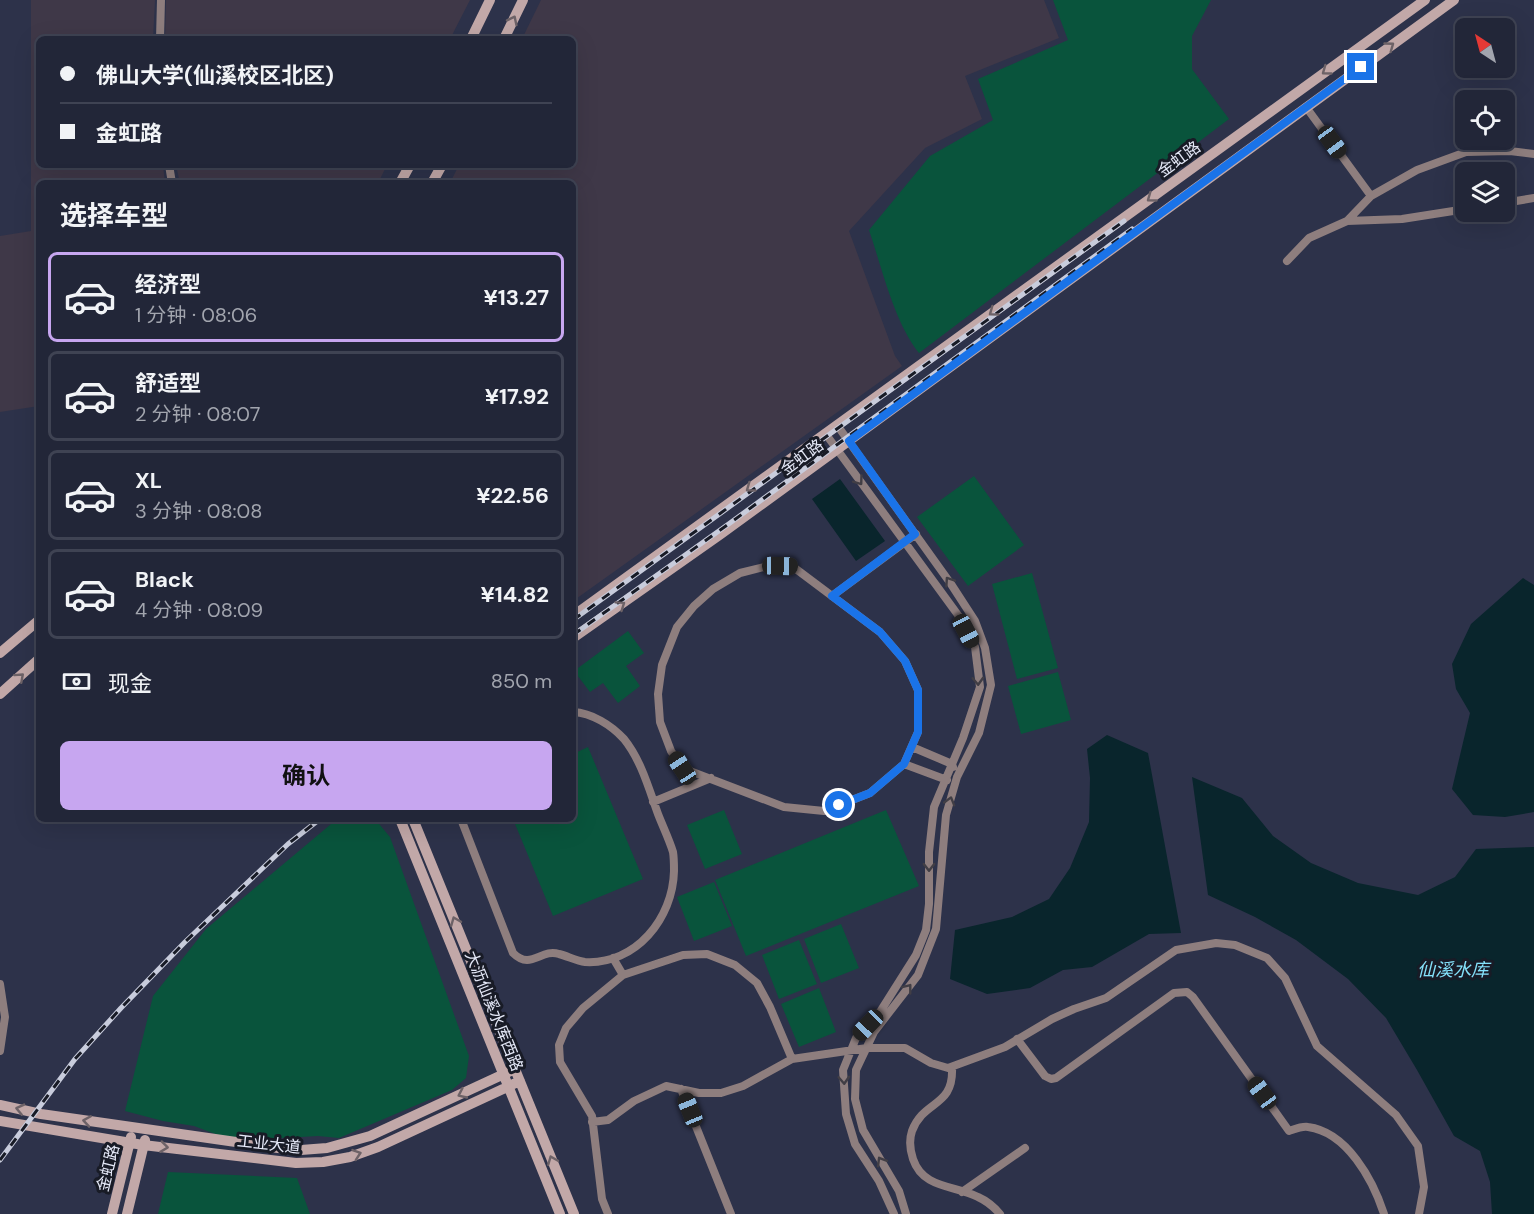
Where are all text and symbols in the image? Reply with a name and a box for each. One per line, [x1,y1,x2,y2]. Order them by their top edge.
one-way arrow [506,15,518,26]
north arrow [1455,18,1515,78]
map controls [1455,18,1515,222]
one-way arrow [1384,42,1395,53]
route end [1347,53,1374,80]
text: 佛山大学(仙溪校区北区) [96,61,334,90]
one-way arrow [1322,64,1333,75]
button: locate [1455,90,1515,150]
text: 金虹路 [96,119,162,148]
car [1314,122,1350,162]
street label: 金虹路 [1153,136,1205,182]
button: layers [1455,162,1515,222]
one-way arrow [1147,191,1158,202]
text: 选择车型 [60,198,168,233]
icon: car [63,270,117,324]
text: 经济型 [135,270,201,299]
text: ¥13.27 [484,283,549,312]
text: 1 分钟 · 08:06 [135,302,257,328]
one-way arrow [988,305,999,316]
icon: car [63,369,117,423]
text: 舒适型 [135,369,201,398]
text: ¥17.92 [485,382,549,411]
text: 2 分钟 · 08:07 [135,401,260,427]
street label: 金虹路 [776,434,828,480]
text: XL [135,466,162,495]
icon: car [63,468,117,522]
one-way arrow [852,474,863,485]
text: ¥22.56 [476,481,549,510]
one-way arrow [745,481,756,492]
text: 3 分钟 · 08:08 [135,498,262,524]
car [762,557,798,575]
text: Black [135,565,194,594]
icon: car [63,567,117,621]
one-way arrow [945,577,956,588]
text: ¥14.82 [480,580,549,609]
text: 4 分钟 · 08:09 [135,597,263,623]
one-way arrow [614,601,625,612]
car [950,611,982,651]
icon: cash [60,665,93,698]
text: 850 m [491,668,552,694]
text: 现金 [108,669,152,698]
one-way arrow [13,673,23,684]
one-way arrow [972,677,984,686]
button: 确认 [60,741,552,810]
car [665,748,699,788]
route start [825,791,852,818]
one-way arrow [943,796,955,807]
one-way arrow [923,863,935,872]
one-way arrow [450,916,462,927]
street label: 大沥仙溪水库西路 [460,948,528,1074]
water label: 仙溪水库 [1417,958,1492,982]
one-way arrow [901,983,912,994]
car [849,1006,887,1044]
car [1244,1073,1280,1113]
one-way arrow [837,1075,850,1084]
one-way arrow [458,1087,469,1099]
car [675,1090,705,1130]
one-way arrow [16,1104,26,1117]
one-way arrow [82,1115,92,1128]
street label: 工业大道 [236,1130,302,1158]
one-way arrow [160,1141,169,1153]
street label: 金虹路 [92,1142,124,1194]
one-way arrow [352,1149,362,1162]
one-way arrow [547,1155,559,1166]
one-way arrow [877,1157,889,1167]

